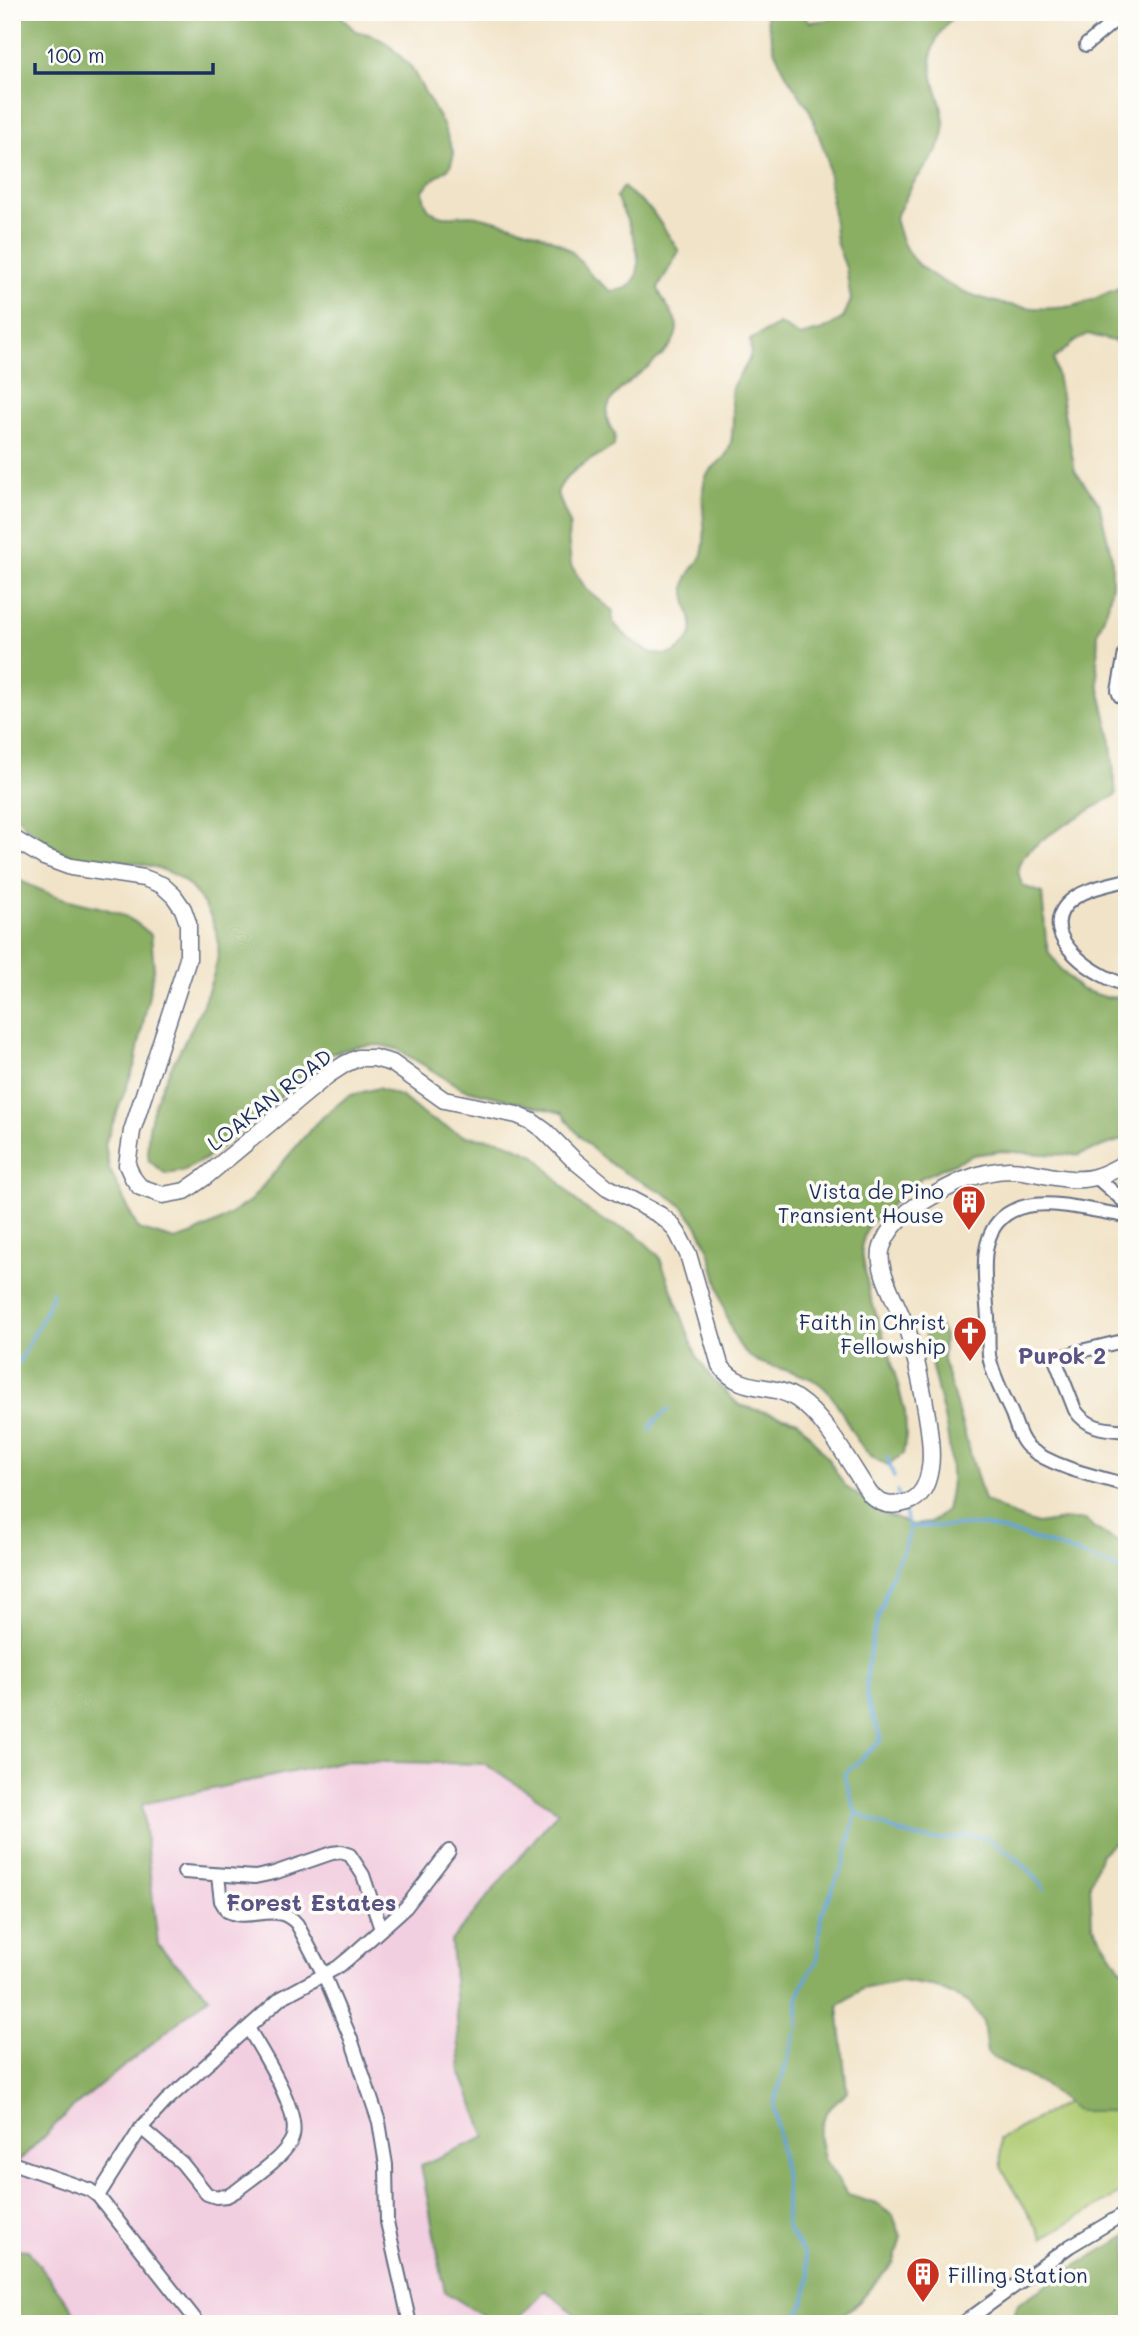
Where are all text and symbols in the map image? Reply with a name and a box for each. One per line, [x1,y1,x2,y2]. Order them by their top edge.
scale bar [35,32,214,76]
text: 100 m [46,41,105,68]
street label: LOAKAN ROAD [201,1042,337,1156]
place label: Vista de Pino Transient House [778,1177,944,1228]
building icon: Vista de Pino Transient House [950,1183,988,1232]
place label: Faith in Christ Fellowship [799,1308,946,1359]
church icon: Faith in Christ Fellowship [951,1314,989,1363]
district label: Purok 2 [1018,1340,1106,1370]
district label: Forest Estates [226,1887,396,1917]
building icon: Filling Station [904,2255,942,2304]
place label: Filling Station [948,2261,1088,2288]

